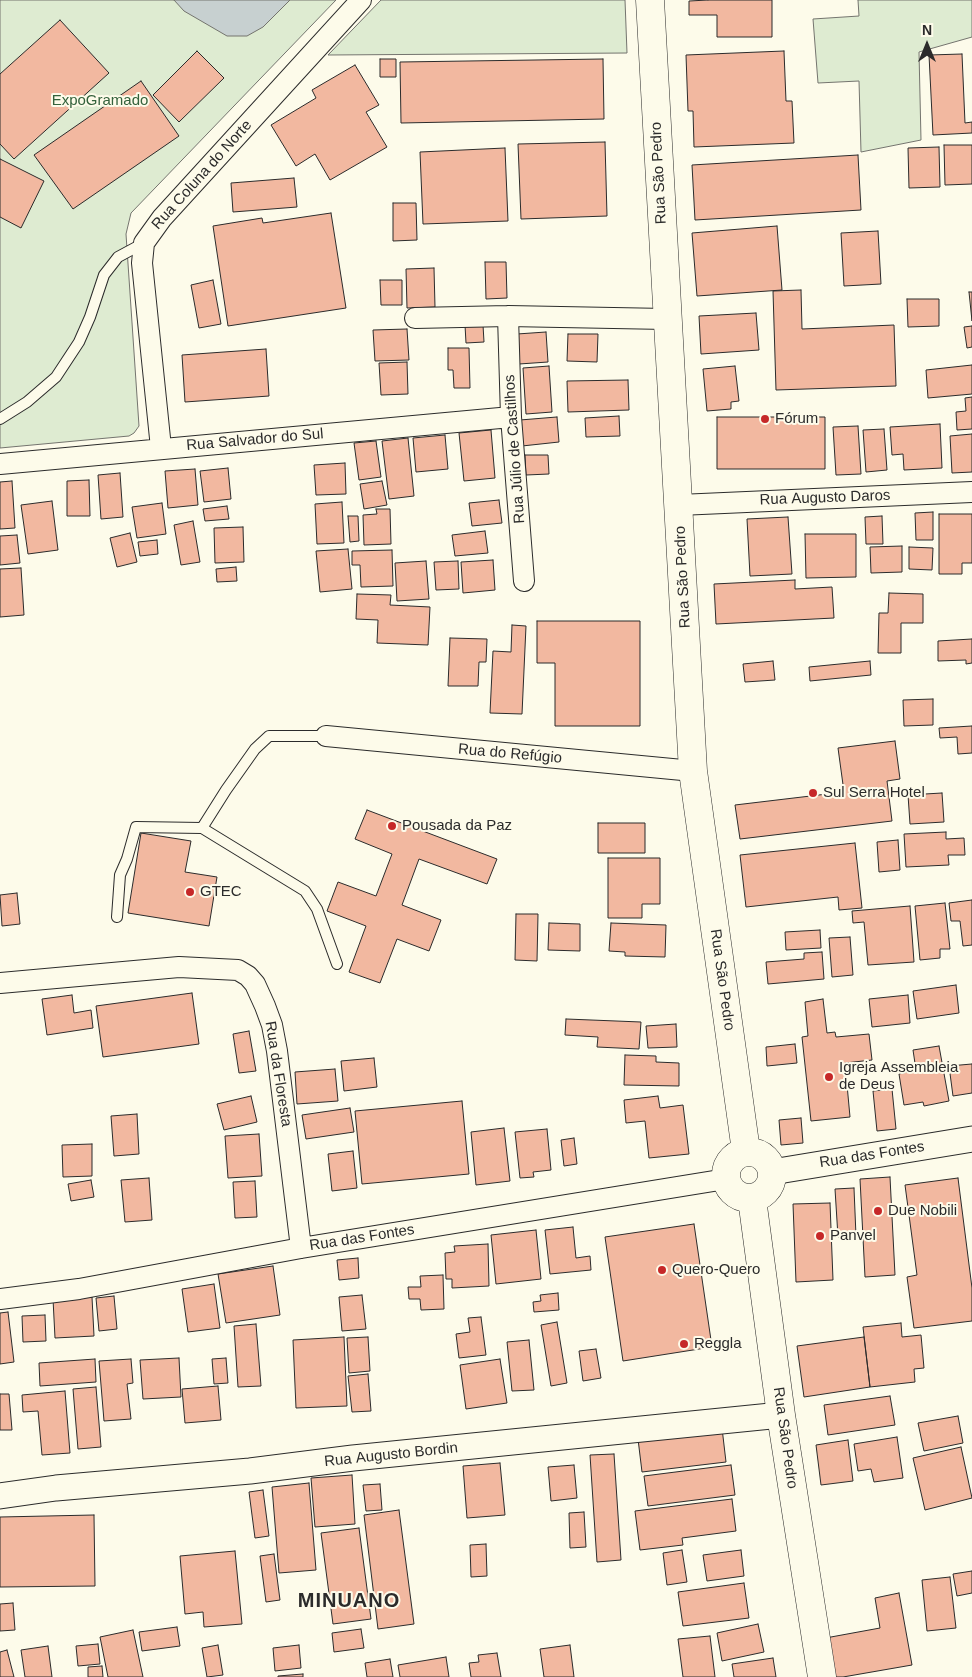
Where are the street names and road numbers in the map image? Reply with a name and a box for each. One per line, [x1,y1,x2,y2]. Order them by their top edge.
street label: Rua Coluna do Norte [148,117,256,233]
street label: Rua São Pedro [647,121,671,225]
street label: Rua Júlio de Castilhos [501,374,529,524]
street label: Rua Salvador do Sul [186,425,324,455]
street label: Rua Augusto Daros [759,487,891,509]
street label: Rua São Pedro [671,525,695,629]
street label: Rua do Refúgio [457,740,563,768]
street label: Rua São Pedro [706,928,738,1032]
street label: Rua da Floresta [261,1020,295,1128]
street label: Rua das Fontes [818,1138,926,1172]
street label: Rua das Fontes [308,1221,416,1255]
street label: Rua São Pedro [769,1386,801,1490]
street label: Rua Augusto Bordin [323,1439,459,1471]

